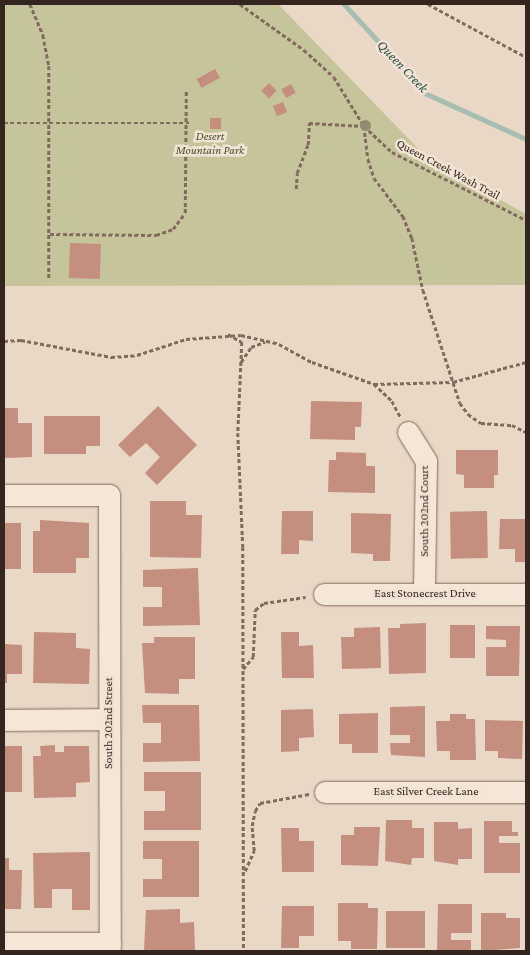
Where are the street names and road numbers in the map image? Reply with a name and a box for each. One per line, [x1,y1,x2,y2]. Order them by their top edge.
street label: Queen Creek Wash Trail [394,137,502,203]
street label: South 202nd Court [418,465,432,557]
street label: East Stonecrest Drive [374,587,476,601]
street label: South 202nd Street [102,677,116,769]
street label: East Silver Creek Lane [374,785,478,799]

